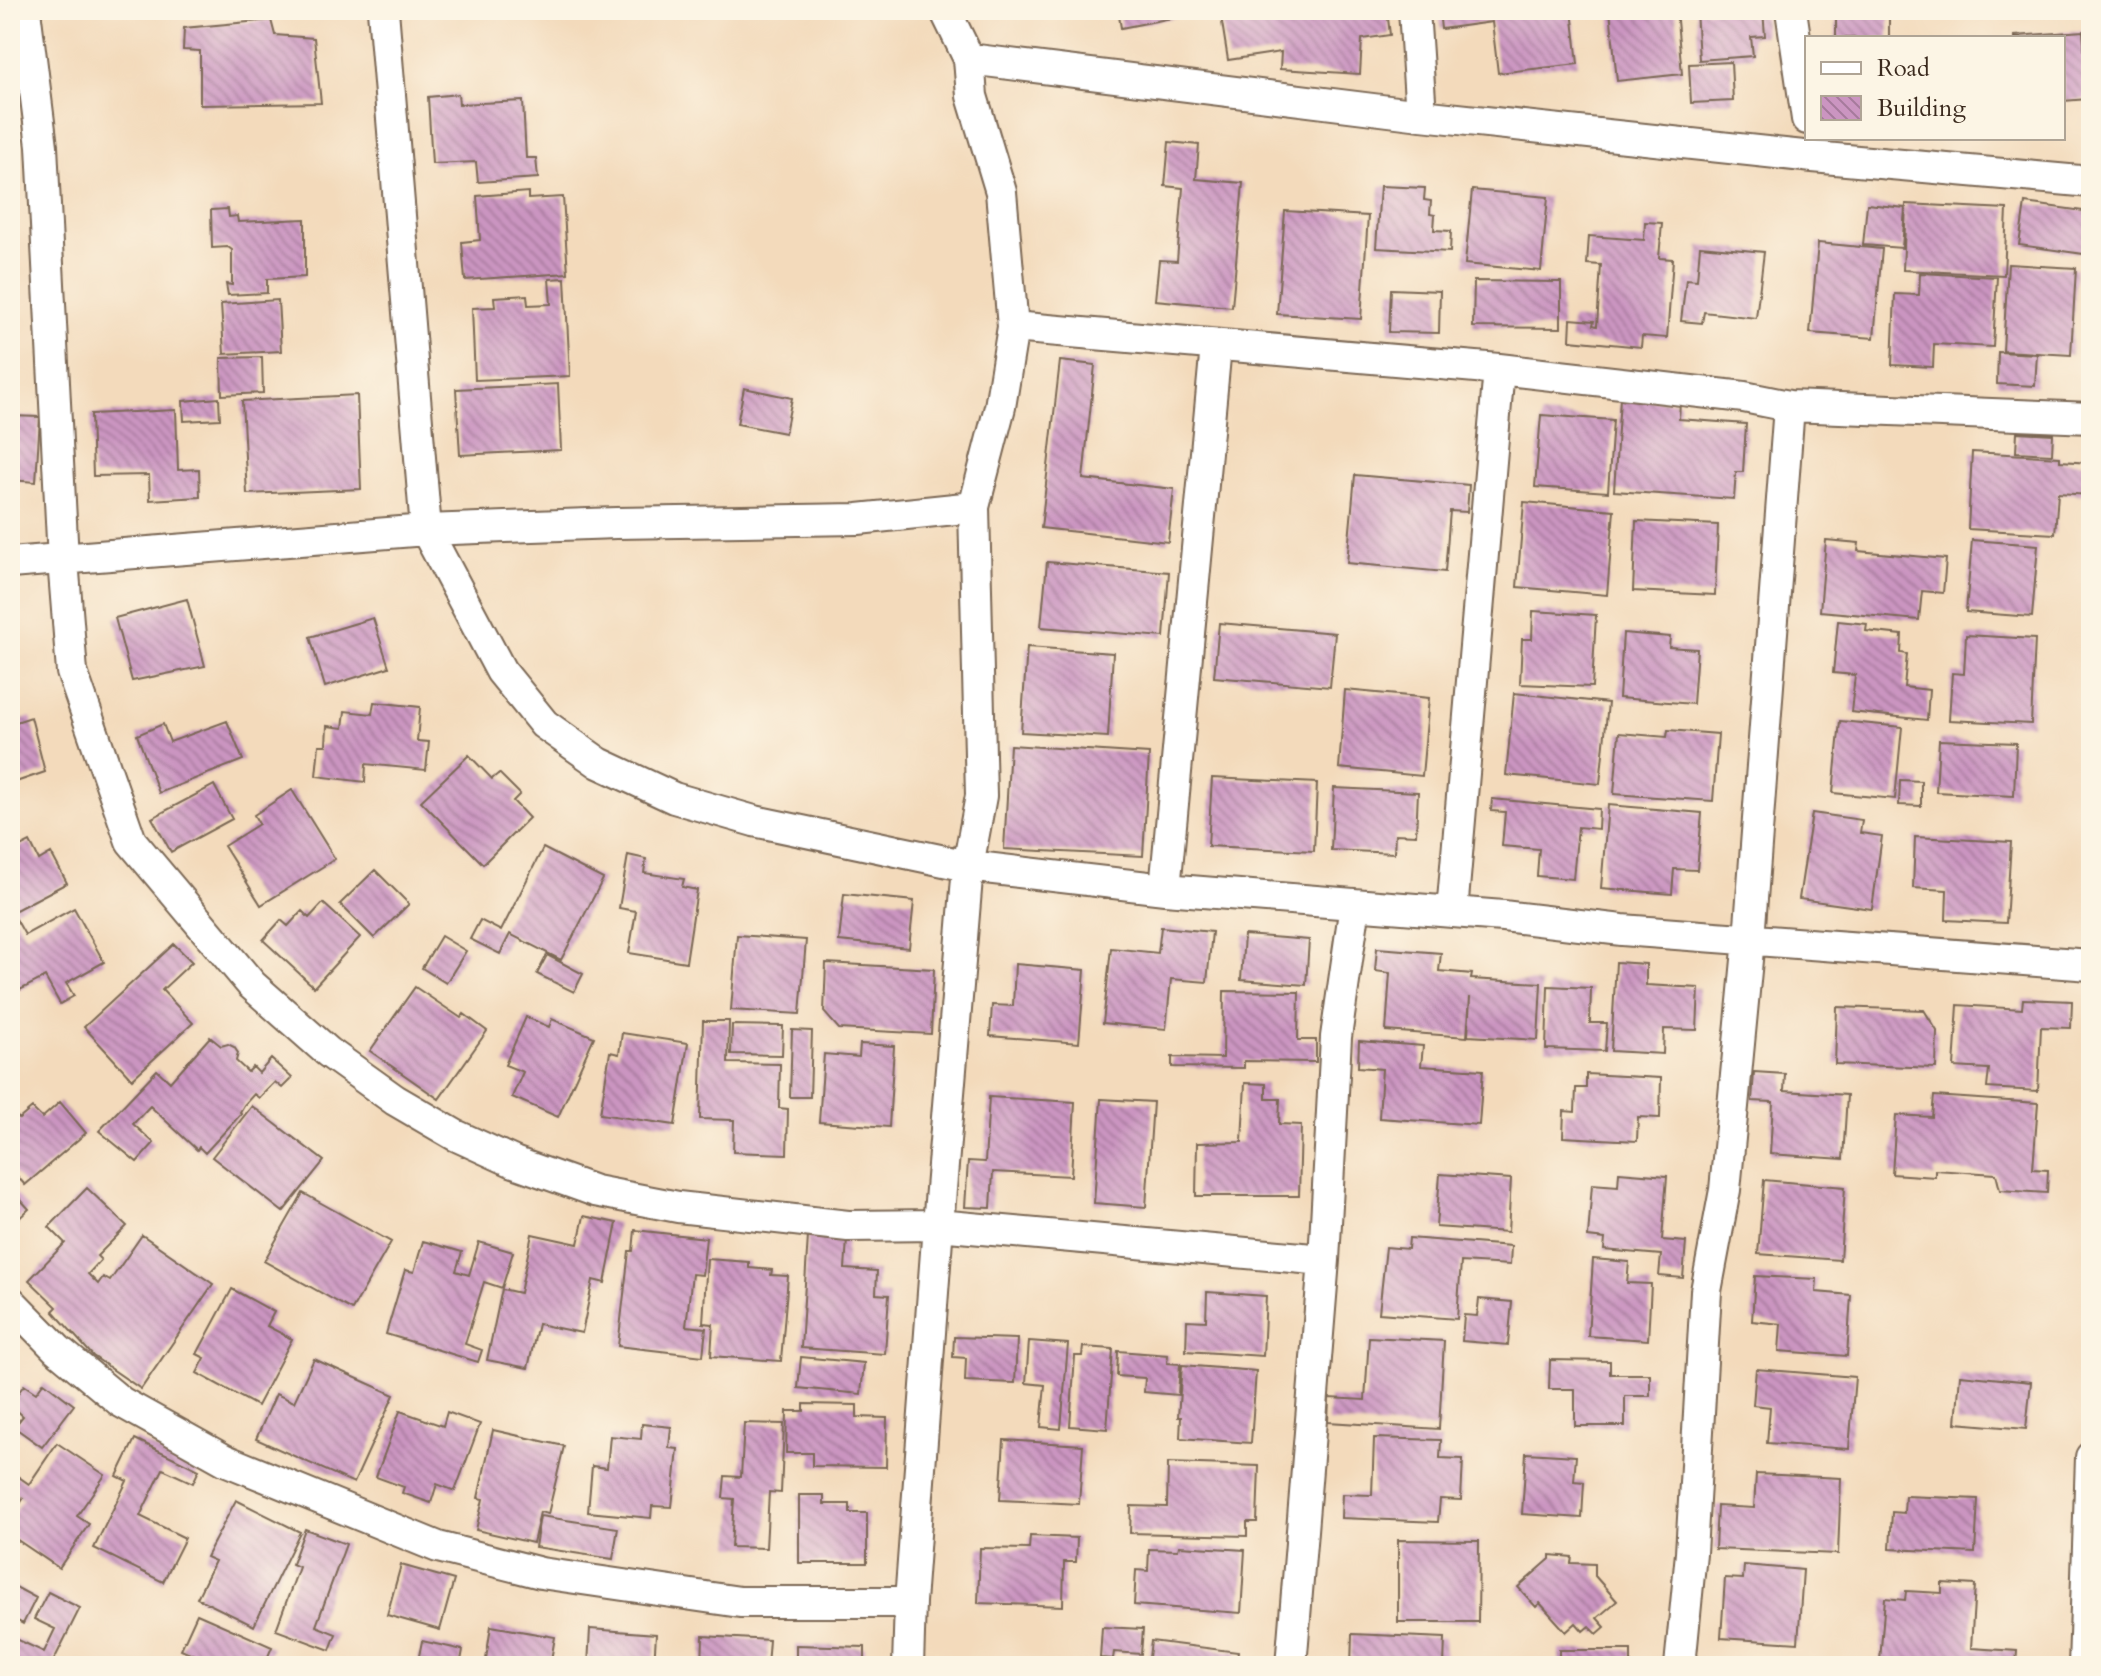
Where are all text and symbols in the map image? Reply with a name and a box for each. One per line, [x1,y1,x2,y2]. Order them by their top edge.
legend [1805,36,2065,140]
text: Road [1877,52,1930,85]
text: Building [1877,92,1967,125]

